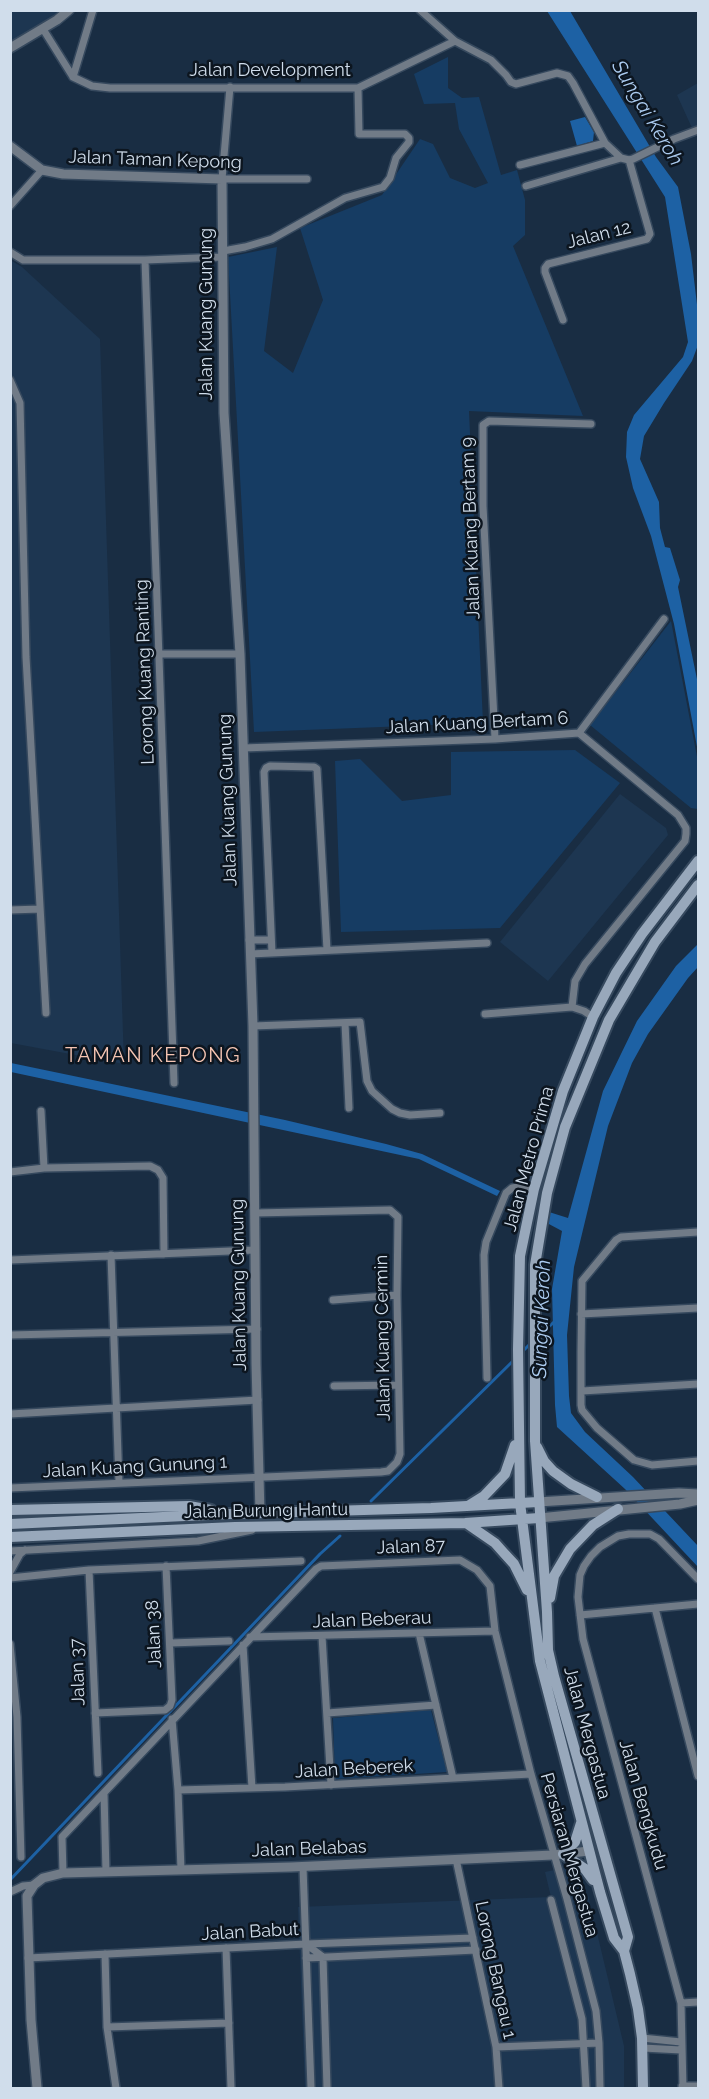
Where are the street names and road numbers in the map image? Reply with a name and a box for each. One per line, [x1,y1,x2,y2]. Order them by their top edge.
street label: Jalan Development [189,60,351,82]
street label: Jalan Taman Kepong [68,146,242,174]
street label: Jalan 12 [565,217,633,253]
street label: Jalan Kuang Gunung [196,228,218,400]
street label: Jalan Kuang Bertam 9 [457,436,485,620]
street label: Lorong Kuang Ranting [131,579,159,765]
street label: Jalan Kuang Bertam 6 [385,707,569,739]
street label: Jalan Kuang Gunung [214,713,242,887]
street label: Jalan Metro Prima [499,1084,559,1234]
street label: Jalan Kuang Gunung [227,1199,251,1371]
street label: Jalan Kuang Cermin [371,1255,395,1421]
street label: Jalan Kuang Gunung 1 [42,1451,228,1483]
street label: Jalan Burung Hantu [184,1499,348,1523]
street label: Jalan 87 [376,1535,446,1559]
street label: Jalan 38 [141,1599,167,1669]
street label: Jalan Beberau [312,1607,432,1633]
street label: Jalan 37 [66,1638,90,1706]
street label: Jalan Mergastua [559,1664,615,1802]
street label: Jalan Bengkudu [614,1737,672,1873]
street label: Jalan Beberek [294,1755,414,1783]
street label: Persiaran Mergastua [535,1770,603,1940]
street label: Jalan Belabas [251,1836,367,1862]
street label: Lorong Bangau 1 [470,1899,520,2041]
street label: Jalan Babut [201,1919,299,1945]

